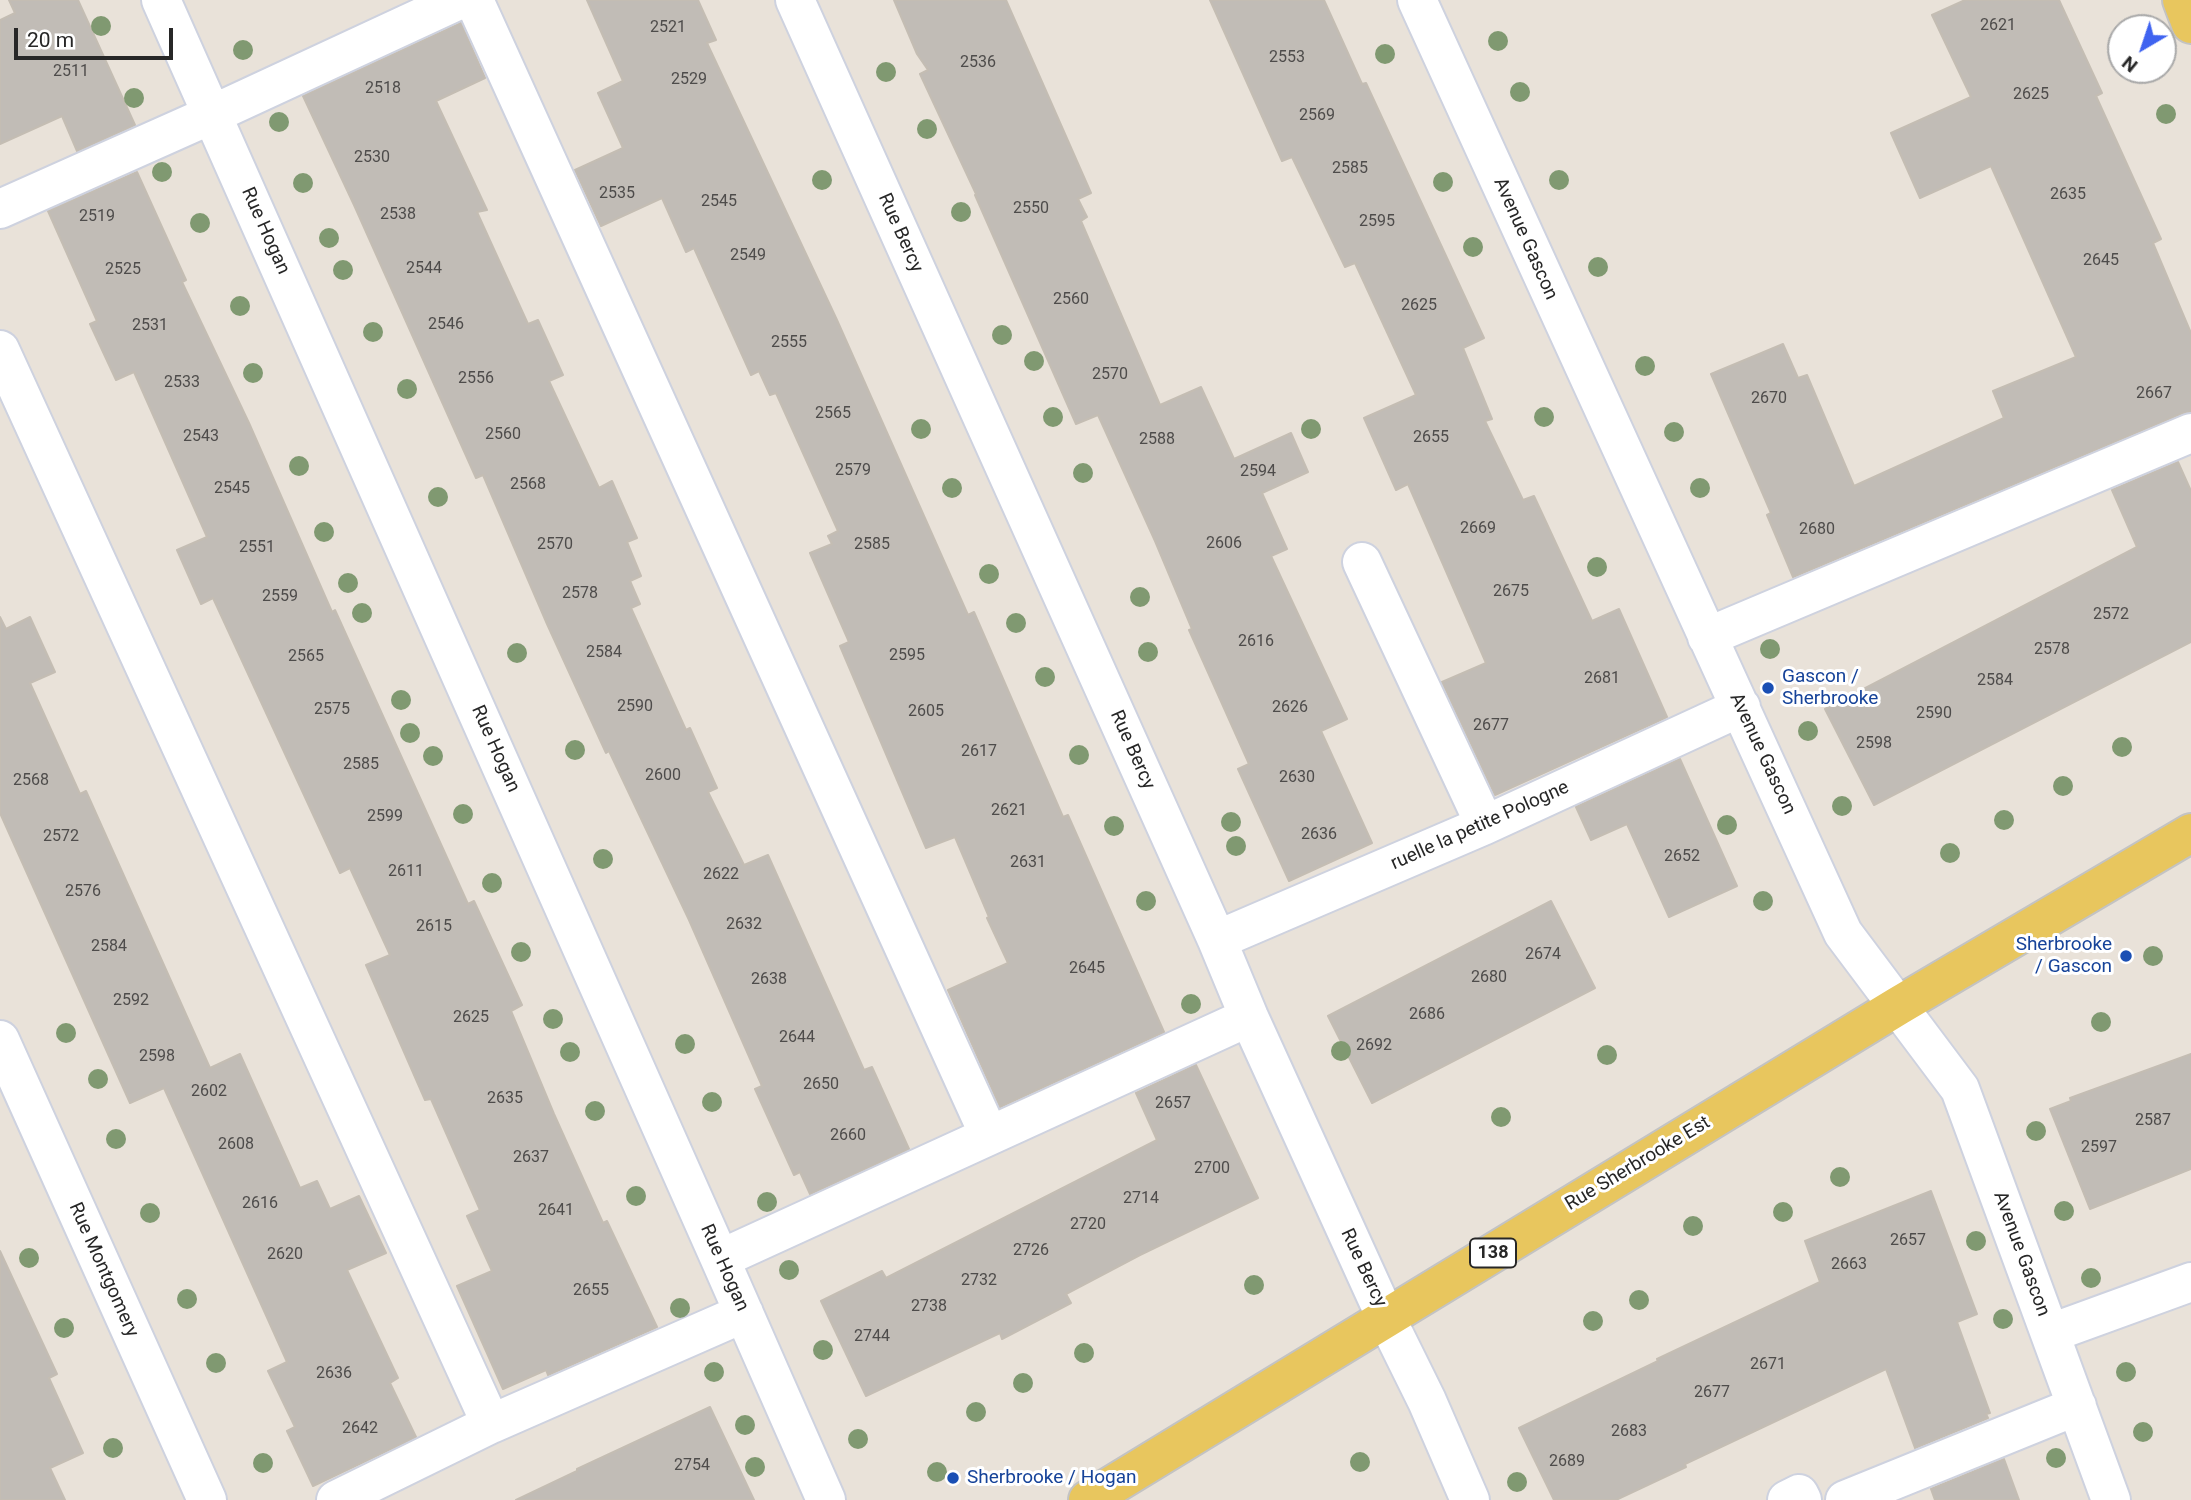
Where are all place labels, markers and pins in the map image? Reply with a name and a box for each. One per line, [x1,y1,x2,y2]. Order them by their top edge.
place label: Gascon / Sherbrooke [1782,666,1878,710]
marker: Gascon / Sherbrooke [1760,680,1776,696]
place label: Sherbrooke / Gascon [2016,934,2112,978]
marker: Sherbrooke / Gascon [2118,948,2134,964]
place label: Sherbrooke / Hogan [967,1467,1137,1489]
marker: Sherbrooke / Hogan [945,1470,961,1486]

